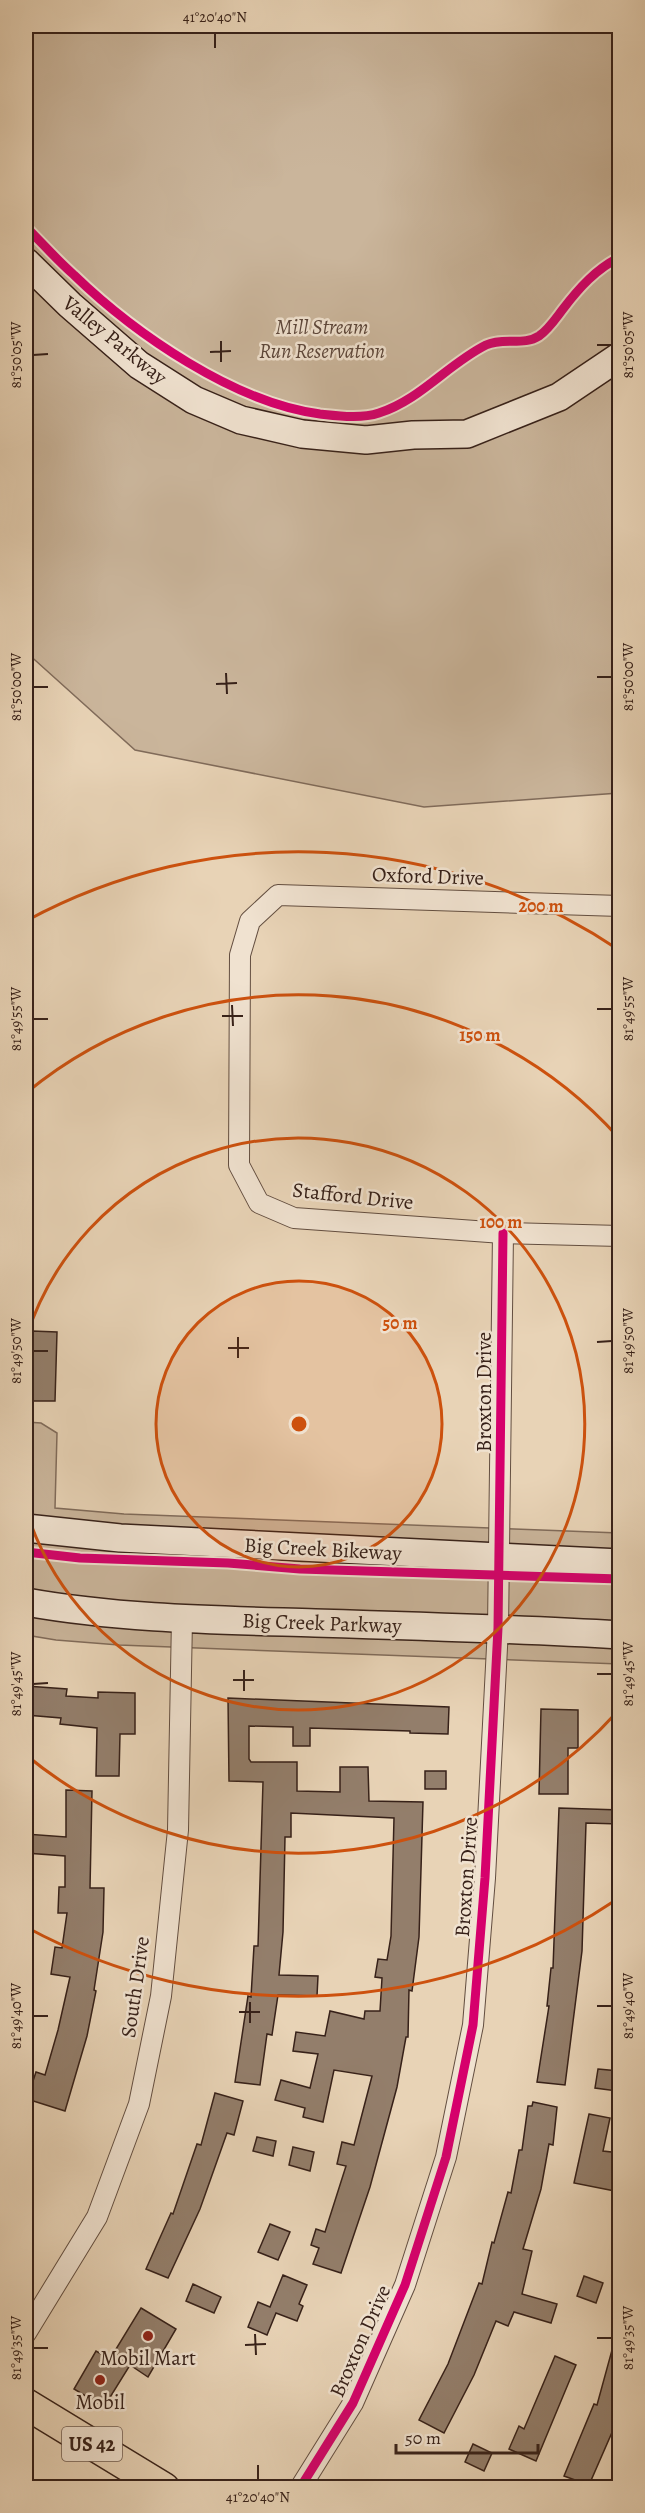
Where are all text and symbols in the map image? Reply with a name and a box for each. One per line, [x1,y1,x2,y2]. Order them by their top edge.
text: 41°20'40"N [183,7,247,27]
street label: Valley Parkway [56,289,174,391]
text: 81°50'05"W [618,312,638,378]
park label: Mill Stream Run Reservation [259,313,385,365]
text: 81°50'05"W [6,322,26,388]
text: 81°50'00"W [618,643,638,711]
text: 81°50'00"W [6,653,26,721]
street label: Oxford Drive [372,860,484,892]
text: 200 m [518,894,564,918]
text: 81°49'55"W [618,977,638,1041]
text: 81°49'55"W [6,987,26,1051]
text: 150 m [459,1023,501,1047]
street label: Stafford Drive [291,1176,415,1216]
text: 100 m [480,1210,522,1234]
text: 81°49'50"W [618,1308,638,1374]
text: 50 m [383,1311,417,1335]
text: 81°49'50"W [6,1318,26,1384]
street label: Broxton Drive [470,1332,498,1452]
centre of rings [289,1414,309,1434]
street label: Big Creek Bikeway [243,1531,403,1567]
street label: Big Creek Parkway [242,1606,403,1640]
text: 81°49'45"W [618,1642,638,1706]
text: 81°49'45"W [6,1652,26,1716]
street label: Broxton Drive [448,1816,484,1938]
street label: South Drive [114,1935,156,2039]
text: 81°49'40"W [618,1973,638,2039]
text: 81°49'40"W [6,1983,26,2049]
street label: Broxton Drive [323,2280,397,2402]
text: 81°49'35"W [618,2306,638,2370]
text: 81°49'35"W [6,2316,26,2380]
marker: Mobil Mart [141,2329,155,2343]
place label: Mobil Mart [100,2344,196,2372]
marker: Mobil [93,2373,107,2387]
place label: Mobil [75,2388,125,2416]
scale bar [396,2417,538,2455]
text: 50 m [405,2426,441,2450]
road number: US 42 [62,2427,122,2461]
text: 41°20'40"N [226,2487,290,2507]

